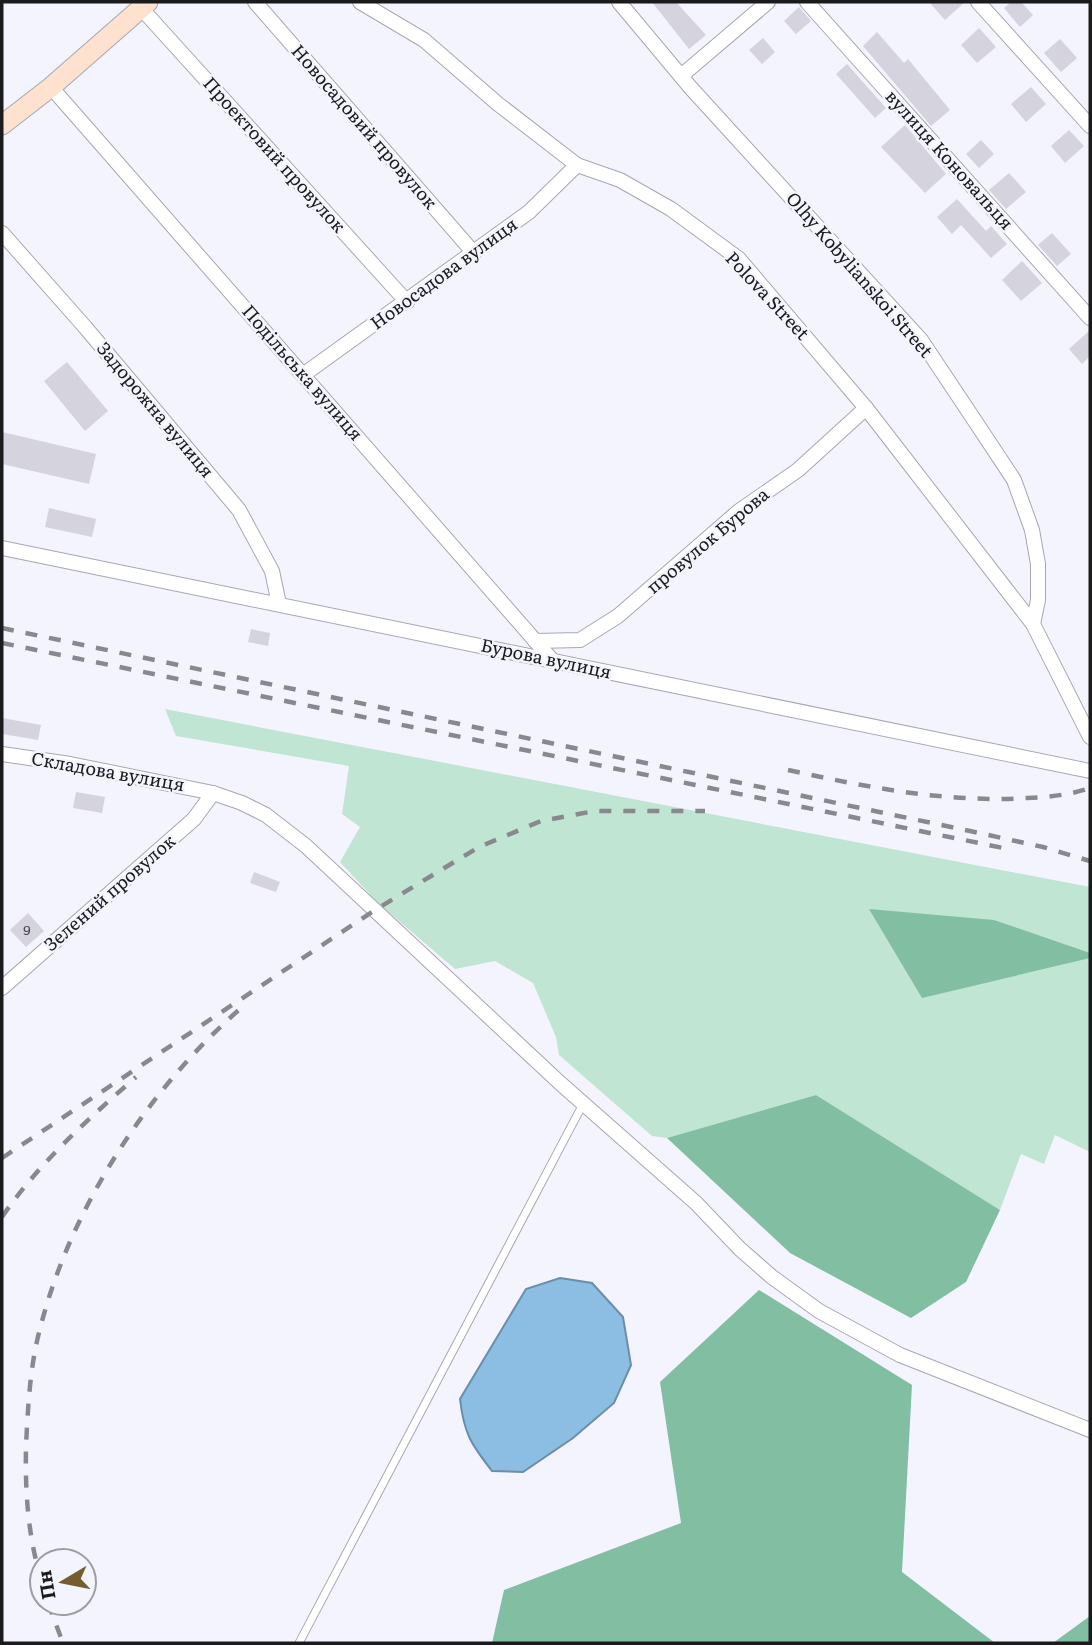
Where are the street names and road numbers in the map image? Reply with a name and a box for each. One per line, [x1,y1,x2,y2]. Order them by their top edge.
street label: Новосадовий провулок [286,38,445,215]
street label: Проектовий провулок [198,70,353,238]
street label: вулиця Коновальця [880,83,1020,235]
street label: Olhy Kobylianskoi Street [780,185,940,363]
street label: Новосадова вулиця [364,210,522,335]
street label: Polova Street [720,245,817,346]
street label: Подільська вулиця [236,298,370,446]
street label: Задорожна вулиця [91,335,221,483]
street label: провулок Бурова [640,480,774,599]
street label: Бурова вулиця [478,630,614,685]
street label: Складова вулиця [30,744,187,797]
street label: Зелений провулок [37,827,181,957]

